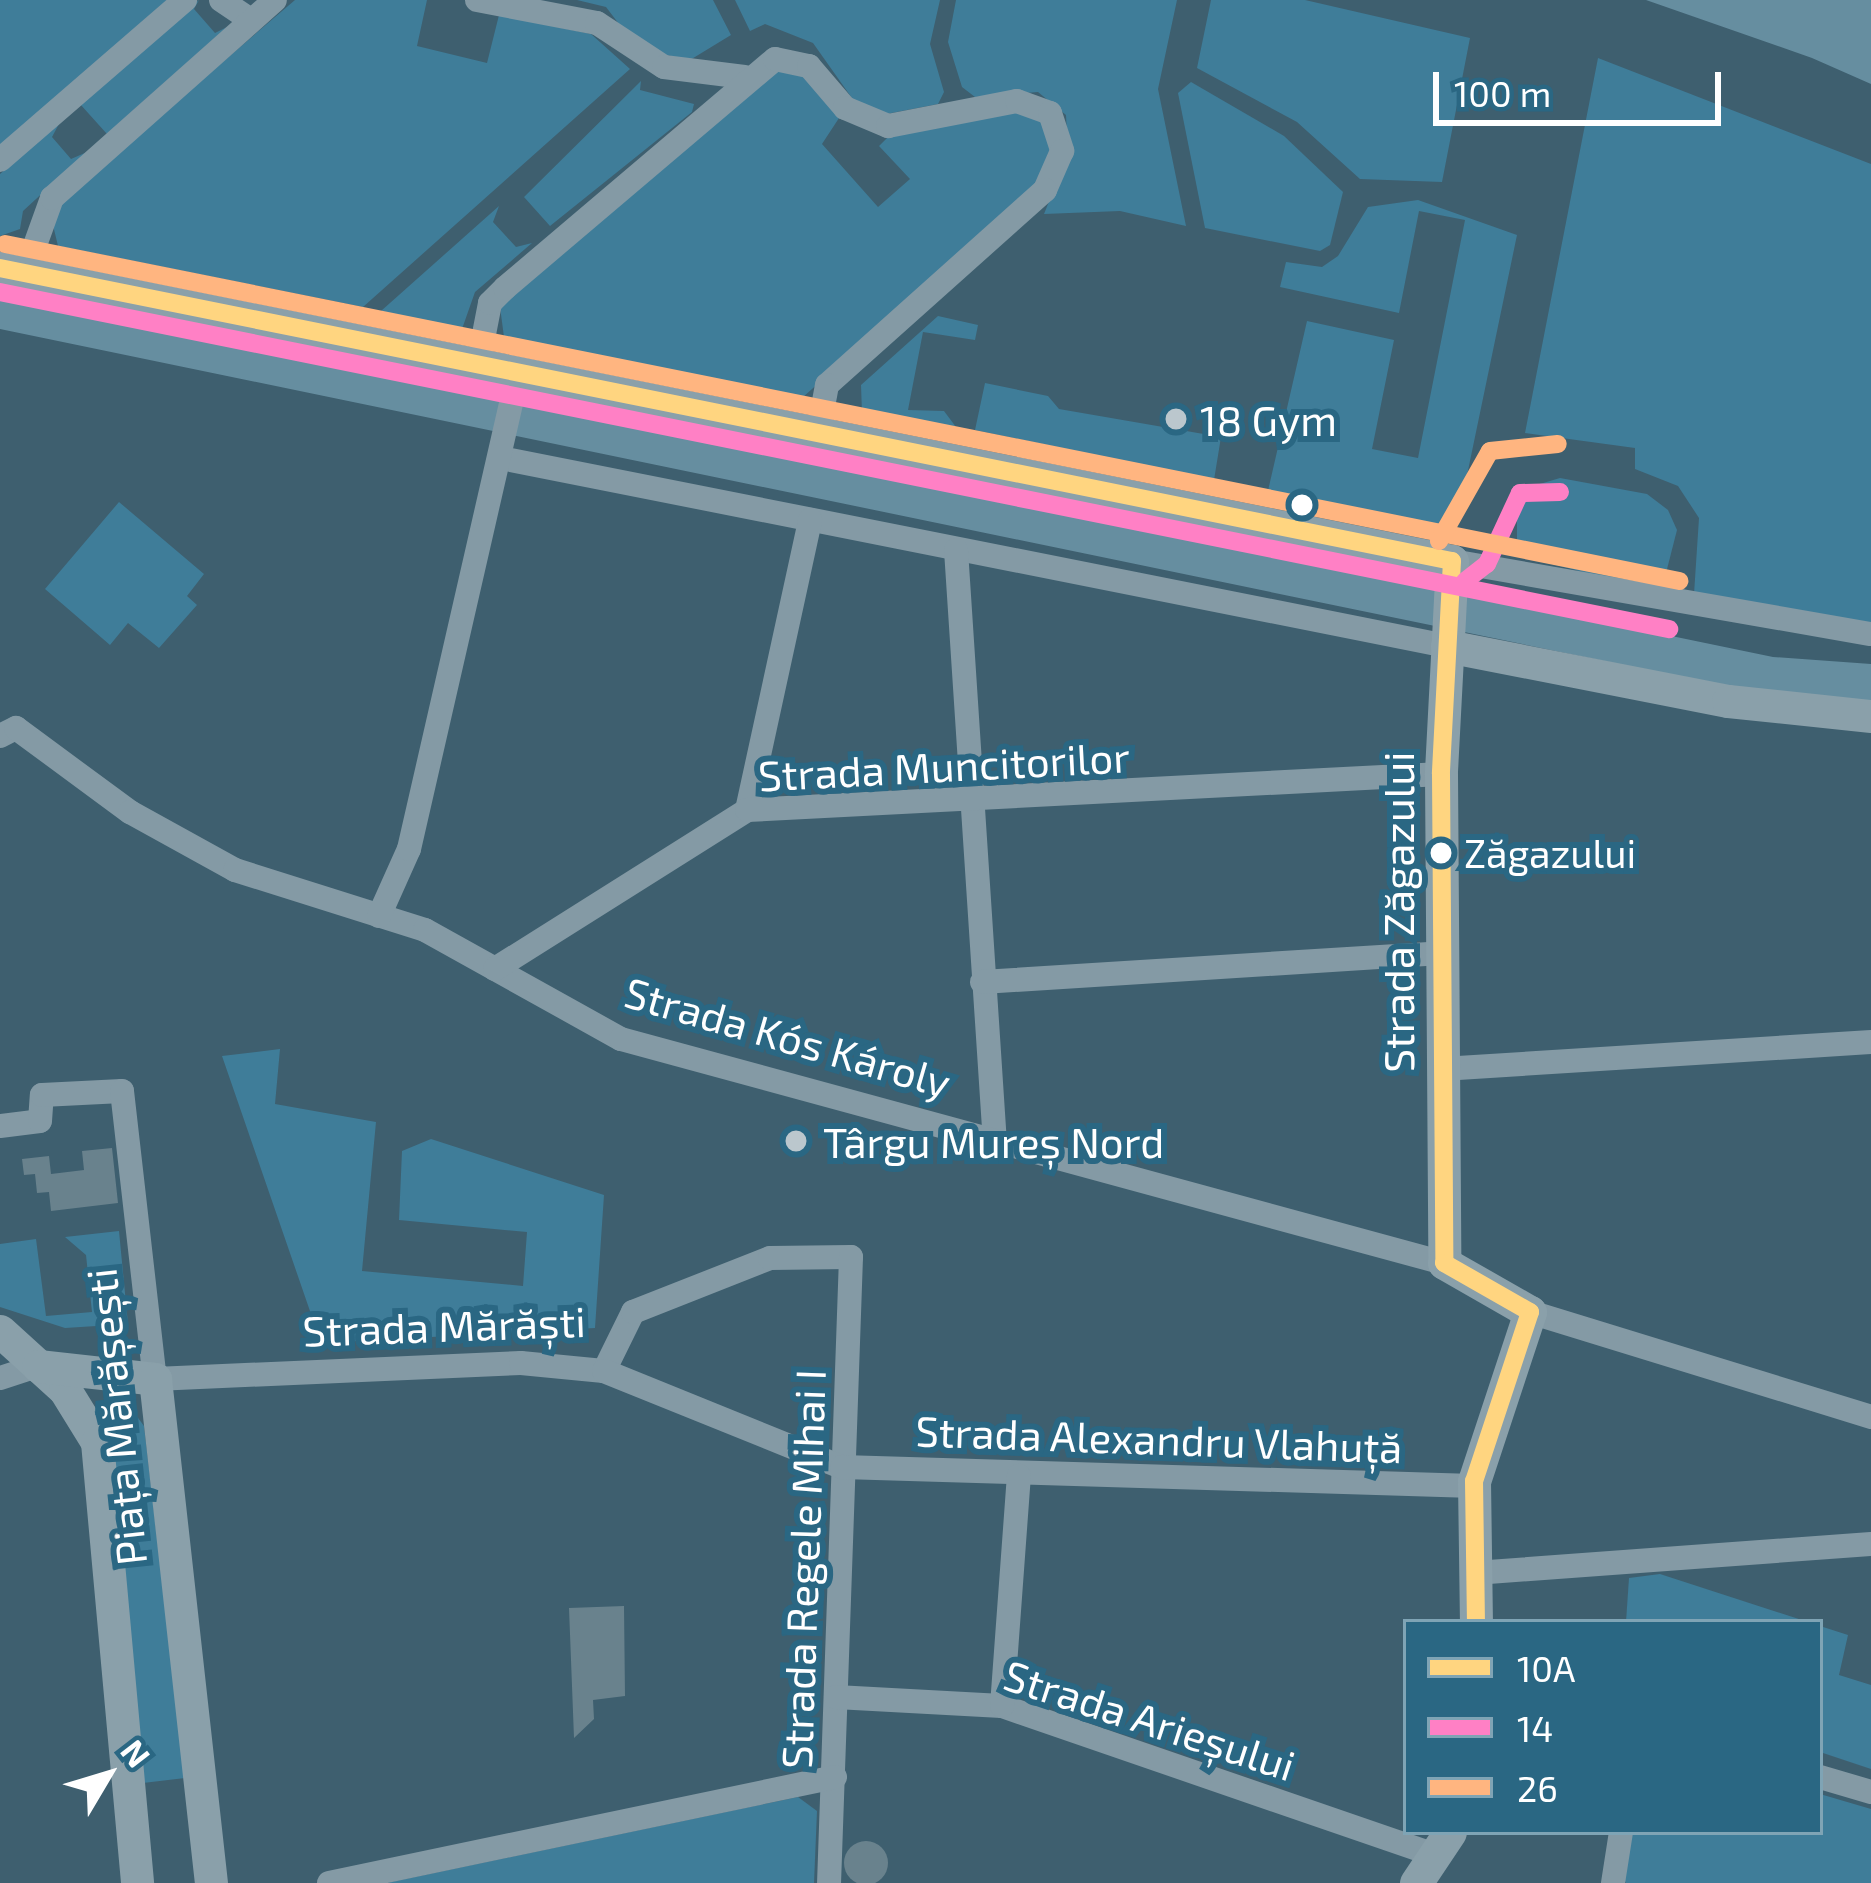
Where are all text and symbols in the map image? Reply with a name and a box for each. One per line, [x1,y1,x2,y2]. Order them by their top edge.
scale bar [1439,48,1727,122]
text: 100 m [1454,71,1551,114]
place label: 18 Gym [1200,394,1337,444]
marker: 18 Gym [1163,406,1189,432]
unlabelled marker [1291,494,1313,516]
street label: Strada Muncitorilor [757,730,1131,800]
street label: Strada Zăgazului [1372,751,1422,1073]
place label: Zăgazului [1464,830,1636,876]
marker: Zăgazului [1430,842,1452,864]
street label: Strada Kós Károly [619,965,957,1107]
place label: Târgu Mureș Nord [823,1116,1164,1166]
marker: Târgu Mureș Nord [780,1125,812,1157]
street label: Piața Mărășești [74,1266,156,1568]
street label: Strada Mărăști [302,1295,586,1355]
street label: Strada Regele Mihai I [770,1368,834,1770]
street label: Strada Alexandru Vlahuță [914,1404,1404,1472]
legend [1403,1619,1823,1835]
text: 10A [1517,1646,1575,1689]
street label: Strada Arieșului [998,1648,1302,1790]
text: 14 [1517,1706,1553,1749]
north arrow [48,1715,168,1835]
text: N [113,1731,159,1775]
text: 26 [1517,1766,1558,1809]

